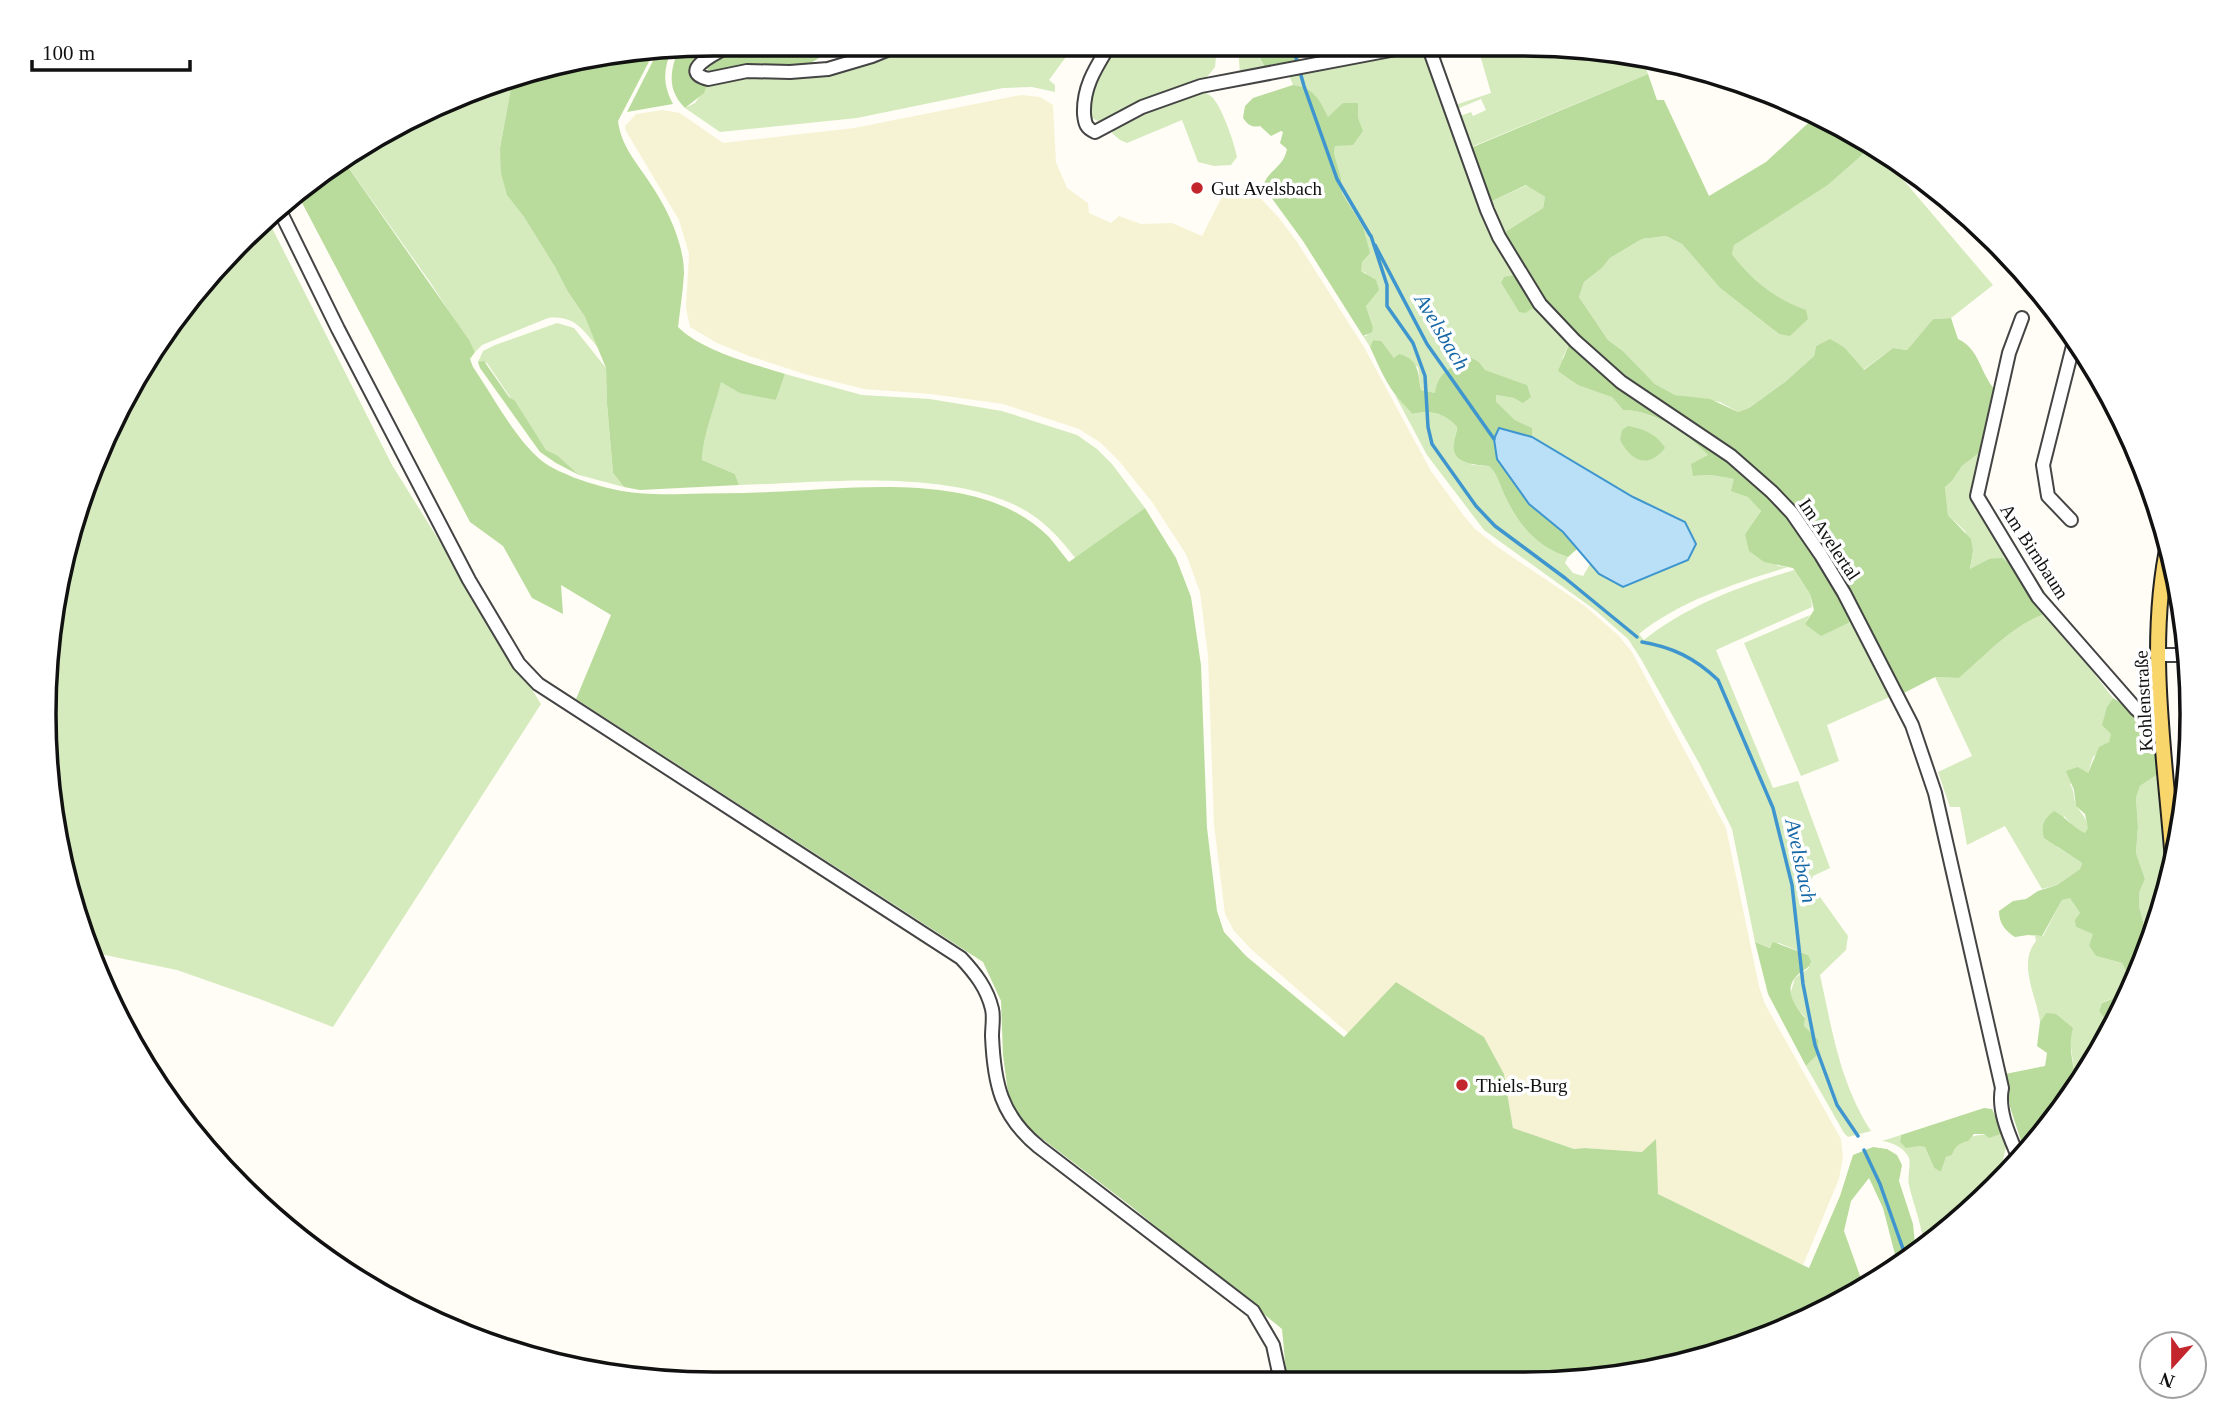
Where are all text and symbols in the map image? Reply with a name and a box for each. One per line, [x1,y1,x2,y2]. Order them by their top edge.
scale bar [32,28,189,72]
text: 100 m [42,41,95,65]
place label: Gut Avelsbach [1211,178,1322,199]
marker: Gut Avelsbach [1189,180,1205,196]
water label: Avelsbach [1409,288,1474,375]
street label: Im Avelertal [1795,494,1865,584]
street label: Am Birnbaum [1996,500,2073,603]
street label: Kohlenstraße [2130,650,2157,752]
water label: Avelsbach [1780,815,1822,905]
place label: Thiels-Burg [1476,1075,1568,1096]
marker: Thiels-Burg [1454,1077,1470,1093]
north arrow [2138,1330,2208,1400]
text: N [2157,1368,2177,1393]

